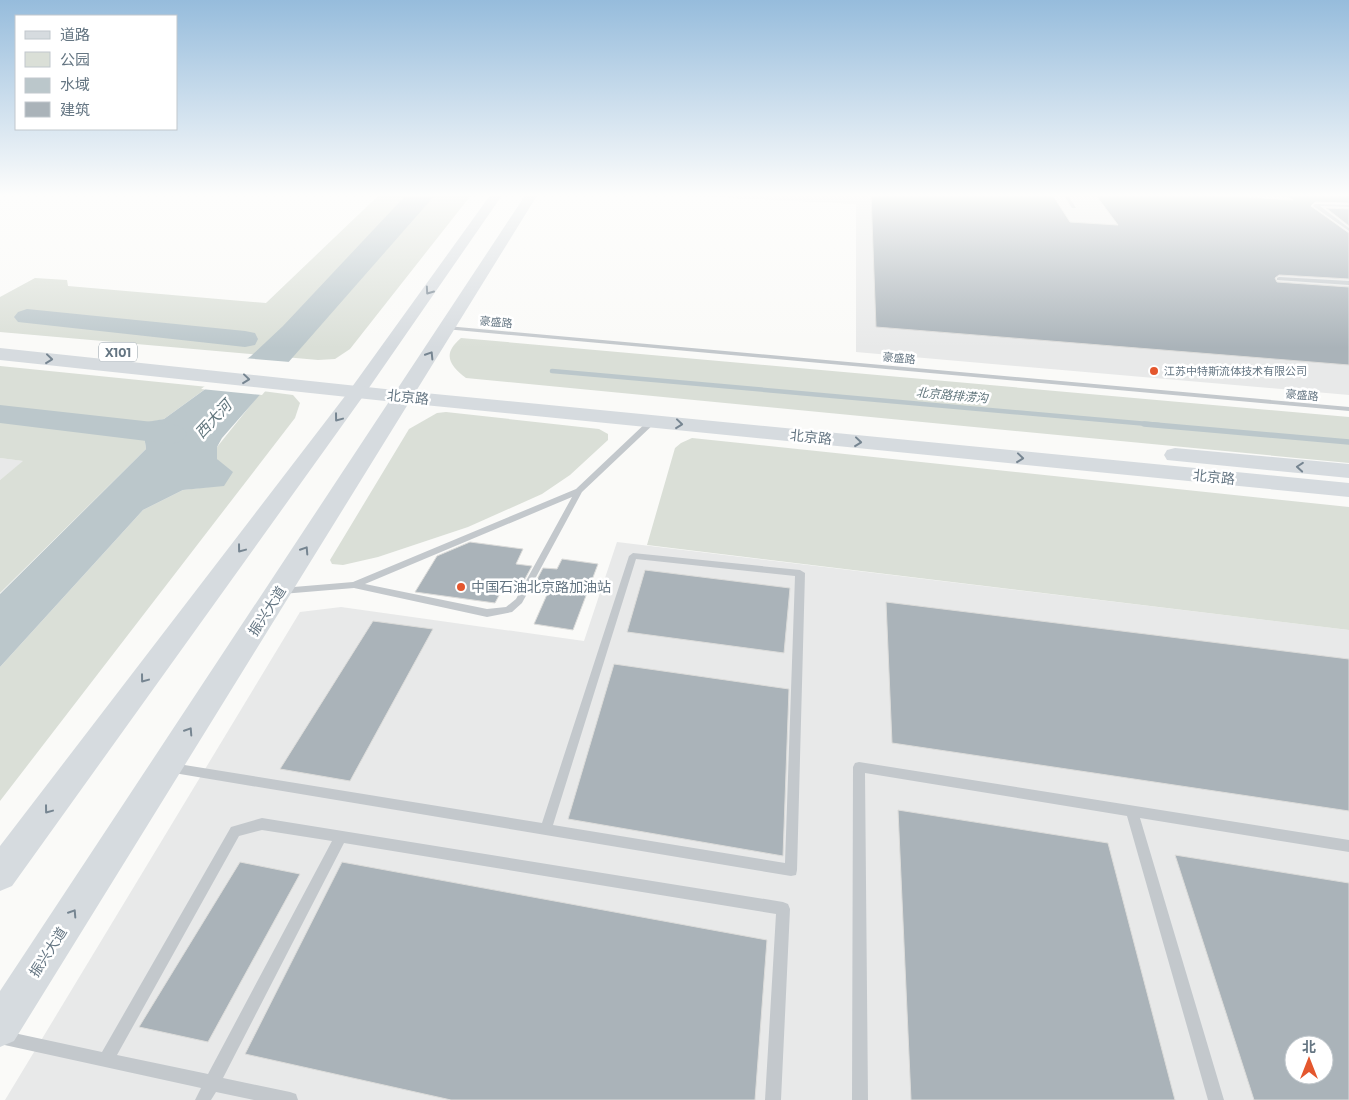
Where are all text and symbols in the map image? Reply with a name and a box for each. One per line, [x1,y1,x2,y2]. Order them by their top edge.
legend [15,15,178,130]
text: 道路 [60,25,90,44]
text: 公园 [60,50,90,69]
text: 水域 [60,75,90,94]
text: 建筑 [60,100,90,119]
one-way arrow [426,285,435,295]
street label: 豪盛路 [479,314,513,330]
road number: X101 [99,342,137,362]
street label: 豪盛路 [882,350,916,366]
one-way arrow [423,352,433,361]
one-way arrow [45,353,53,364]
place label: 江苏中特斯流体技术有限公司 [1164,364,1307,378]
marker: 江苏中特斯流体技术有限公司 [1148,365,1160,377]
one-way arrow [243,373,251,384]
water label: 北京路排涝沟 [915,384,991,406]
street label: 北京路 [386,386,430,408]
street label: 豪盛路 [1285,387,1319,403]
water label: 西大河 [191,394,237,442]
one-way arrow [336,412,344,421]
one-way arrow [675,418,683,429]
street label: 北京路 [789,426,833,448]
one-way arrow [854,436,862,447]
one-way arrow [1016,452,1024,463]
one-way arrow [1296,461,1304,472]
street label: 北京路 [1192,466,1236,488]
one-way arrow [239,543,247,552]
one-way arrow [299,547,309,556]
place label: 中国石油北京路加油站 [471,578,611,596]
marker: 中国石油北京路加油站 [455,581,467,593]
street label: 振兴大道 [244,583,290,639]
one-way arrow [142,673,150,682]
one-way arrow [183,728,193,737]
one-way arrow [44,804,54,813]
one-way arrow [67,909,77,918]
street label: 振兴大道 [25,924,71,980]
north arrow [1284,1035,1334,1085]
text: 北 [1302,1038,1316,1056]

